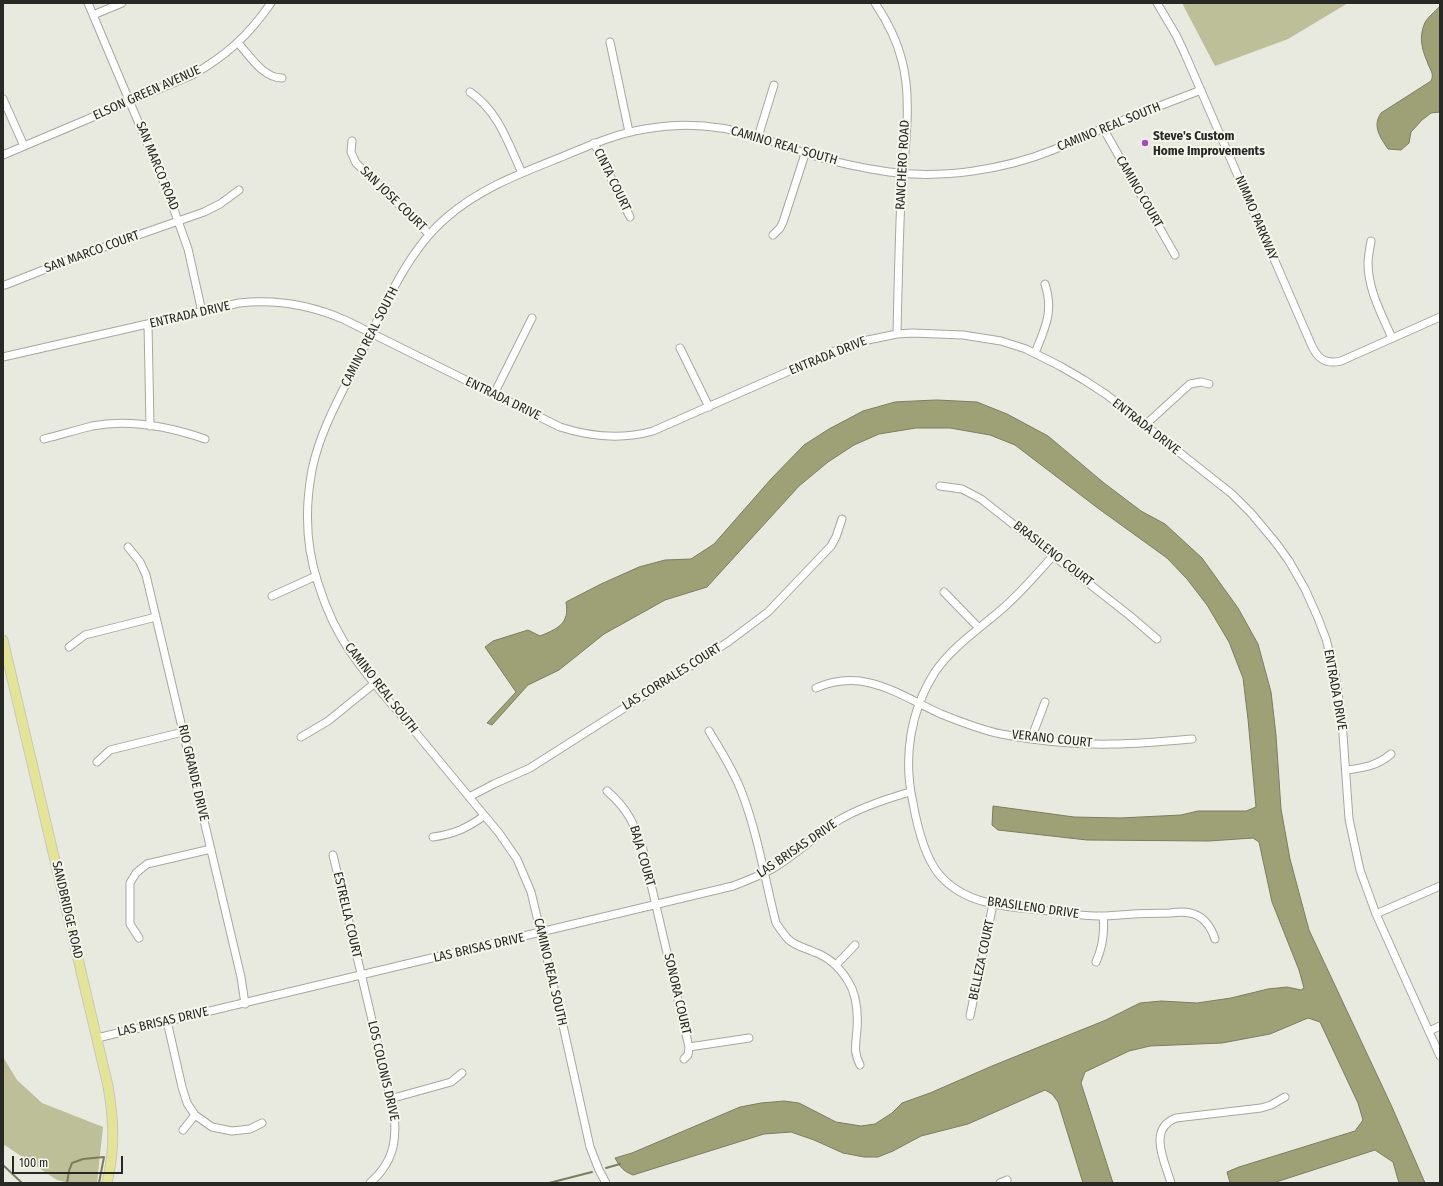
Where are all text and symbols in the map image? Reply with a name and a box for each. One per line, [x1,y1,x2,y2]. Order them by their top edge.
street label: ELSON GREEN AVENUE [91,62,203,124]
street label: CAMINO REAL SOUTH [1055,99,1163,155]
street label: SAN MARCO ROAD [132,119,182,213]
street label: RANCHERO ROAD [893,120,913,210]
street label: CAMINO REAL SOUTH [729,123,839,169]
place label: Steve's Custom Home Improvements [1153,128,1265,159]
marker: Steve's Custom Home Improvements [1140,138,1150,148]
street label: CINTA COURT [590,146,634,214]
street label: CAMINO COURT [1112,153,1166,231]
street label: SAN JOSE COURT [356,163,430,235]
street label: NIMMO PARKWAY [1231,173,1281,263]
street label: SAN MARCO COURT [42,228,142,276]
street label: CAMINO REAL SOUTH [338,284,402,390]
street label: ENTRADA DRIVE [148,298,232,332]
street label: ENTRADA DRIVE [787,333,869,379]
street label: ENTRADA DRIVE [463,374,543,424]
street label: ENTRADA DRIVE [1109,396,1183,458]
street label: BRASILENO COURT [1010,518,1096,590]
street label: CAMINO REAL SOUTH [341,640,421,736]
street label: LAS CORRALES COURT [620,640,724,714]
street label: ENTRADA DRIVE [1320,648,1350,732]
street label: RIO GRANDE DRIVE [174,723,212,823]
street label: VERANO COURT [1011,727,1093,751]
street label: LAS BRISAS DRIVE [754,816,840,882]
street label: BAJA COURT [626,824,658,888]
street label: SANDBRIDGE ROAD [48,860,86,960]
street label: ESTRELLA COURT [330,871,364,959]
street label: BRASILENO DRIVE [986,894,1080,922]
street label: CAMINO REAL SOUTH [530,917,570,1027]
street label: BELLEZA COURT [966,918,998,1002]
street label: LAS BRISAS DRIVE [432,930,526,966]
street label: SONORA COURT [660,952,694,1036]
street label: LAS BRISAS DRIVE [116,1004,210,1040]
street label: LOS COLONIS DRIVE [364,1019,402,1123]
scale bar [14,1148,125,1174]
text: 100 m [19,1156,48,1170]

